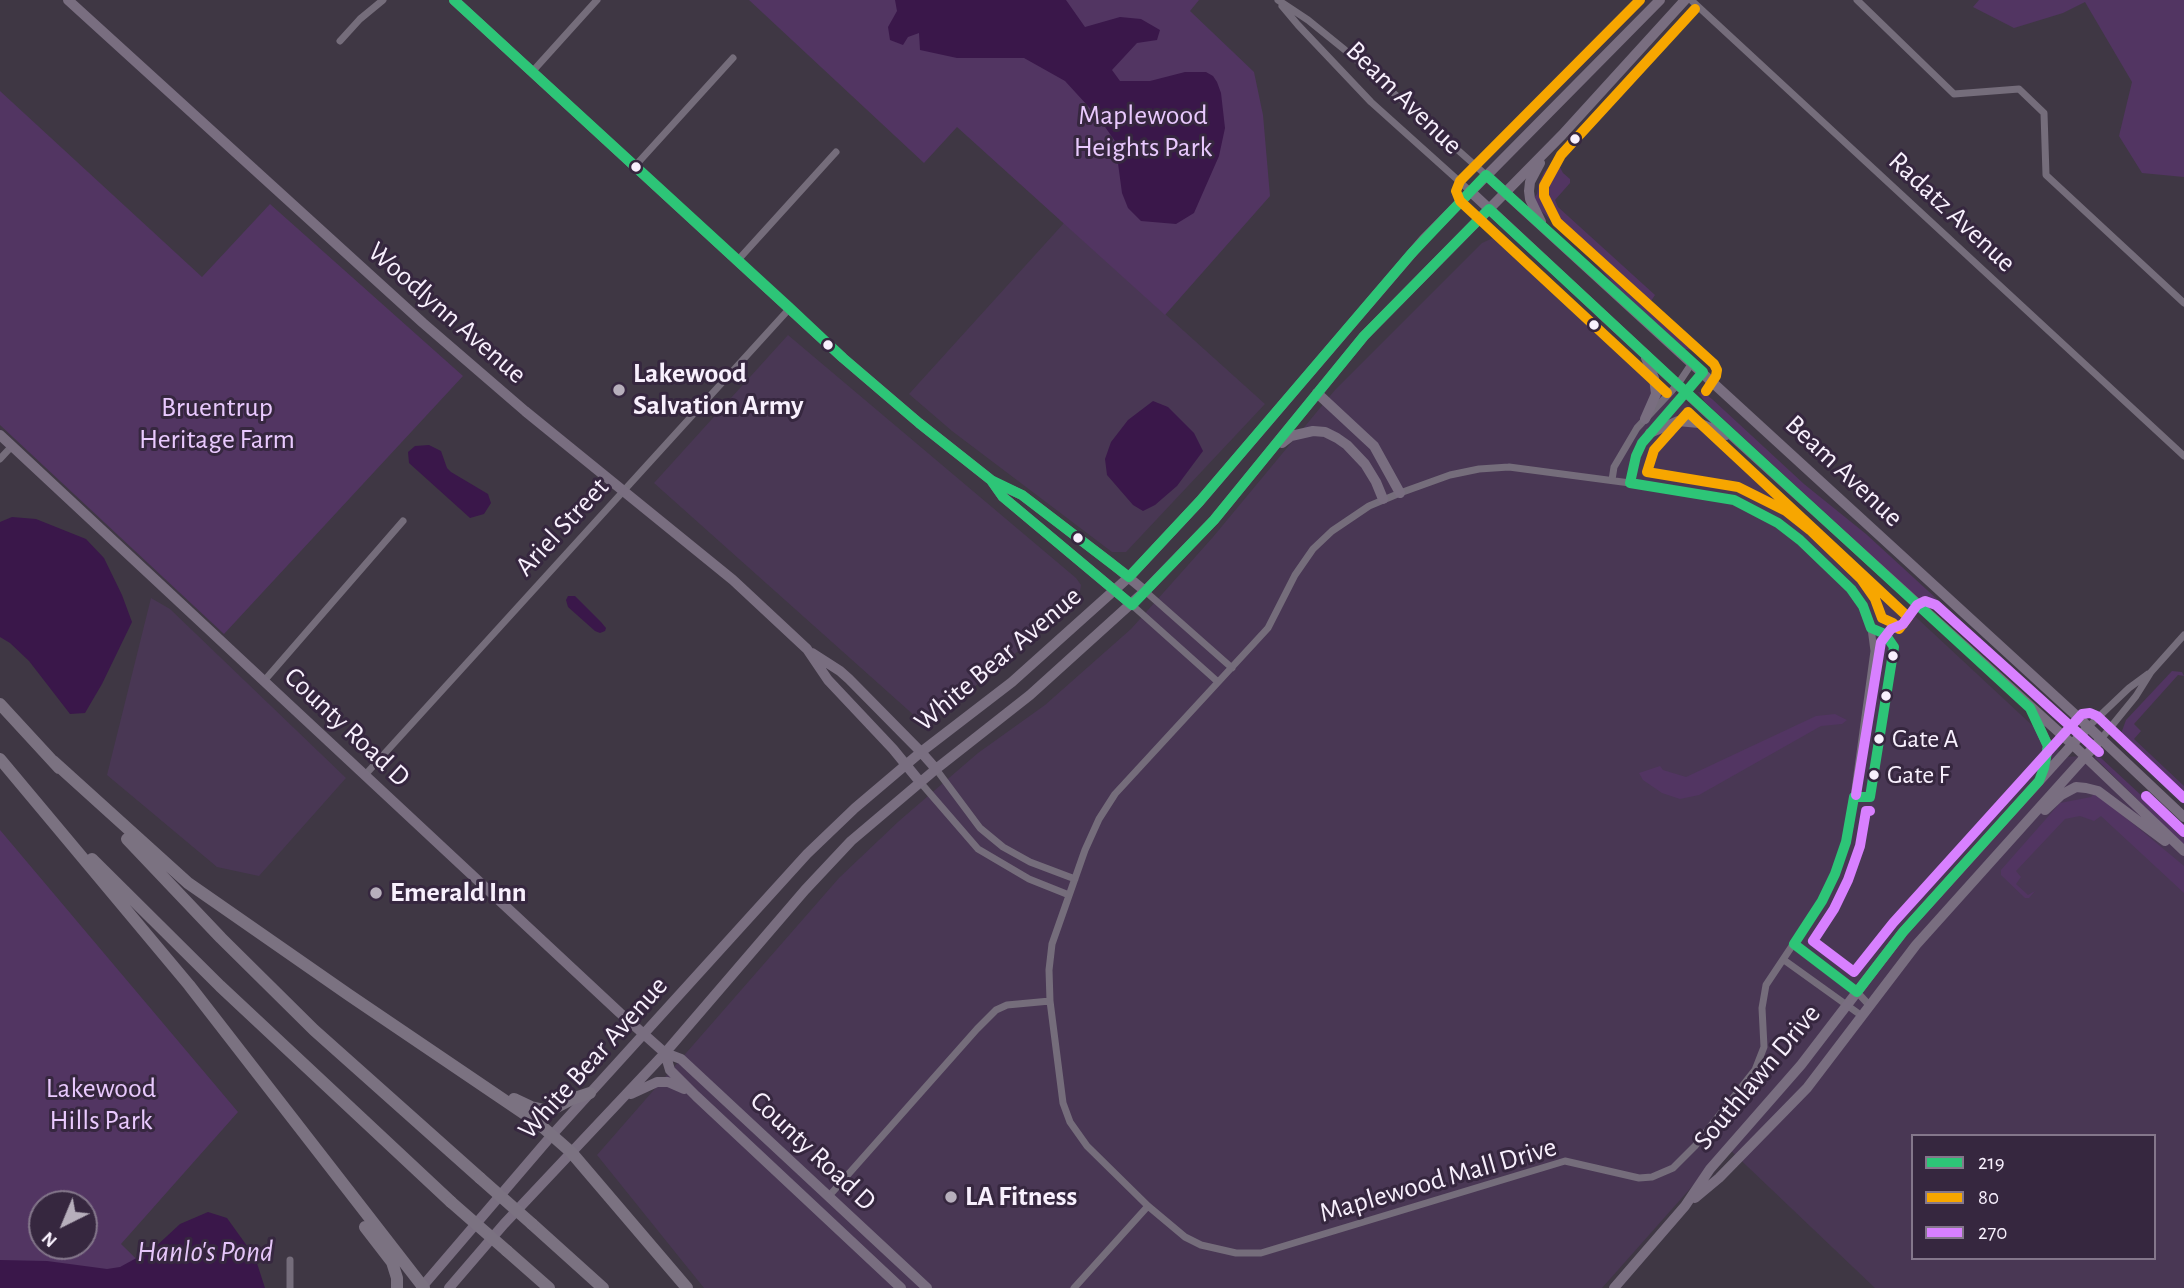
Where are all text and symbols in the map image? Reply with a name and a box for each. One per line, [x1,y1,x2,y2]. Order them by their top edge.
street label: Beam Avenue [1339,34,1469,162]
park label: Maplewood Heights Park [1074,99,1212,165]
unlabelled marker [1568,132,1582,146]
street label: Radatz Avenue [1881,144,2023,280]
unlabelled marker [629,160,643,174]
street label: Woodlynn Avenue [361,235,533,391]
unlabelled marker [1587,318,1601,332]
unlabelled marker [821,338,835,352]
place label: Lakewood Salvation Army [633,357,803,423]
marker: Lakewood Salvation Army [611,382,627,398]
park label: Bruentrup Heritage Farm [139,391,295,457]
street label: Beam Avenue [1778,408,1910,534]
street label: Ariel Street [508,471,616,583]
unlabelled marker [1071,531,1085,545]
street label: White Bear Avenue [908,579,1088,739]
unlabelled marker [1886,649,1900,663]
street label: County Road D [277,660,417,794]
unlabelled marker [1879,689,1893,703]
place label: Gate A [1892,723,1959,755]
marker: Gate A [1872,732,1886,746]
place label: Gate F [1887,759,1950,791]
marker: Gate F [1867,768,1881,782]
place label: Emerald Inn [390,876,527,910]
marker: Emerald Inn [368,885,384,901]
street label: White Bear Avenue [511,970,675,1146]
street label: Southlawn Drive [1686,997,1828,1157]
park label: Lakewood Hills Park [46,1072,156,1138]
street label: County Road D [743,1084,883,1218]
street label: Maplewood Mall Drive [1315,1130,1561,1230]
legend [1911,1134,2156,1260]
text: 219 [1978,1152,2005,1173]
place label: LA Fitness [965,1180,1077,1214]
text: 80 [1978,1187,1999,1208]
marker: LA Fitness [943,1189,959,1205]
north arrow [28,1190,98,1260]
text: 270 [1978,1222,2007,1243]
text: N [38,1228,61,1251]
water label: Hanlo's Pond [137,1234,273,1270]

